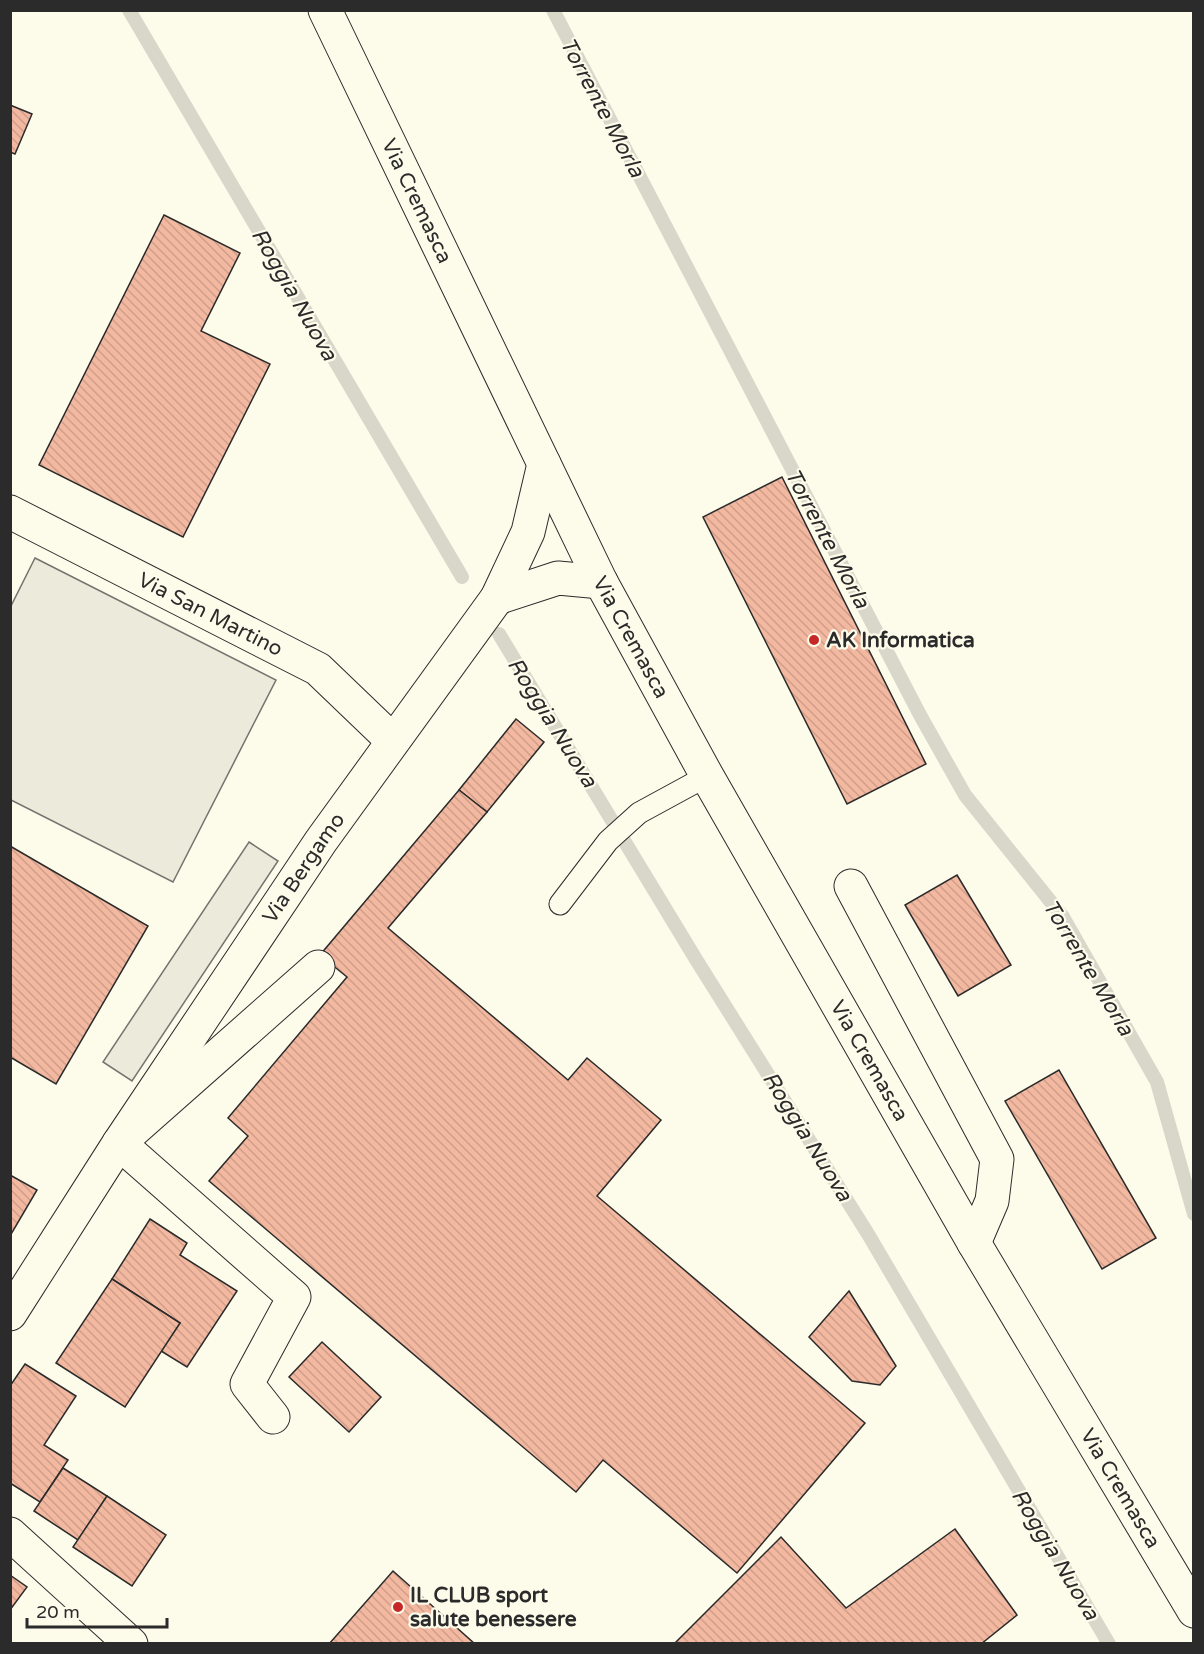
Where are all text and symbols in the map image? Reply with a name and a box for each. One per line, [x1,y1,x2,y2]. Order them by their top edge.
water label: Torrente Morla [554,33,650,182]
street label: Via Cremasca [376,135,457,267]
water label: Roggia Nuova [246,224,343,366]
water label: Torrente Morla [779,464,875,613]
street label: Via San Martino [134,567,287,662]
street label: Via Cremasca [587,572,674,703]
place label: AK Informatica [826,628,975,653]
marker: AK Informatica [807,633,821,647]
water label: Roggia Nuova [502,653,603,793]
street label: Via Bergamo [258,808,350,928]
water label: Torrente Morla [1037,895,1139,1041]
street label: Via Cremasca [825,996,914,1126]
water label: Roggia Nuova [757,1067,858,1207]
street label: Via Cremasca [1075,1424,1166,1553]
water label: Roggia Nuova [1006,1484,1105,1625]
place label: IL CLUB sport salute benessere [410,1583,577,1632]
scale bar [27,1591,166,1629]
marker: IL CLUB sport salute benessere [391,1600,405,1614]
text: 20 m [36,1601,80,1623]

